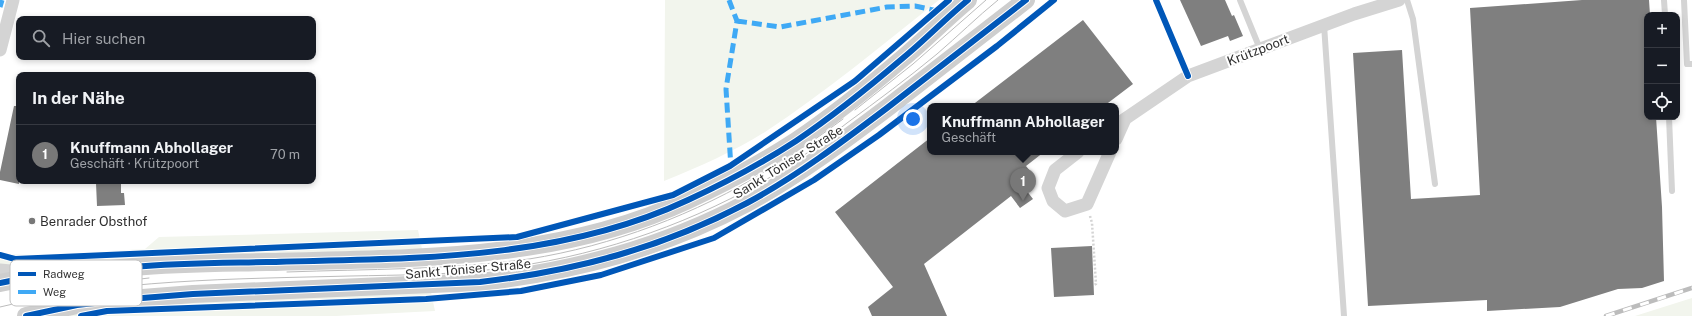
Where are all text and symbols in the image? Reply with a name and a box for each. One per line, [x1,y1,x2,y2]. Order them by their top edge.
map controls [1644,12,1680,120]
button: + [1644,12,1680,48]
search box [16,16,316,60]
icon: search [30,27,52,49]
text: Hier suchen [62,30,145,47]
street label: Krützpoort [1225,31,1291,69]
button: − [1644,48,1680,84]
button: locate [1644,84,1680,120]
text: In der Nähe [32,88,125,108]
popup [927,103,1119,155]
your location [903,109,923,129]
text: Knuffmann Abhollager [941,113,1105,130]
street label: Sankt Töniser Straße [730,122,846,202]
text: Geschäft [941,130,996,145]
text: Knuffmann Abhollager [70,139,233,156]
text: 1 [42,147,48,162]
text: 70 m [270,147,300,162]
text: Geschäft · Krützpoort [70,156,199,171]
pin: 1 [1010,168,1036,201]
place label: Benrader Obsthof [40,214,147,229]
marker: Benrader Obsthof [27,216,37,226]
street label: Sankt Töniser Straße [404,256,532,282]
legend [10,260,142,306]
text: Radweg [43,268,85,280]
text: Weg [43,286,66,298]

